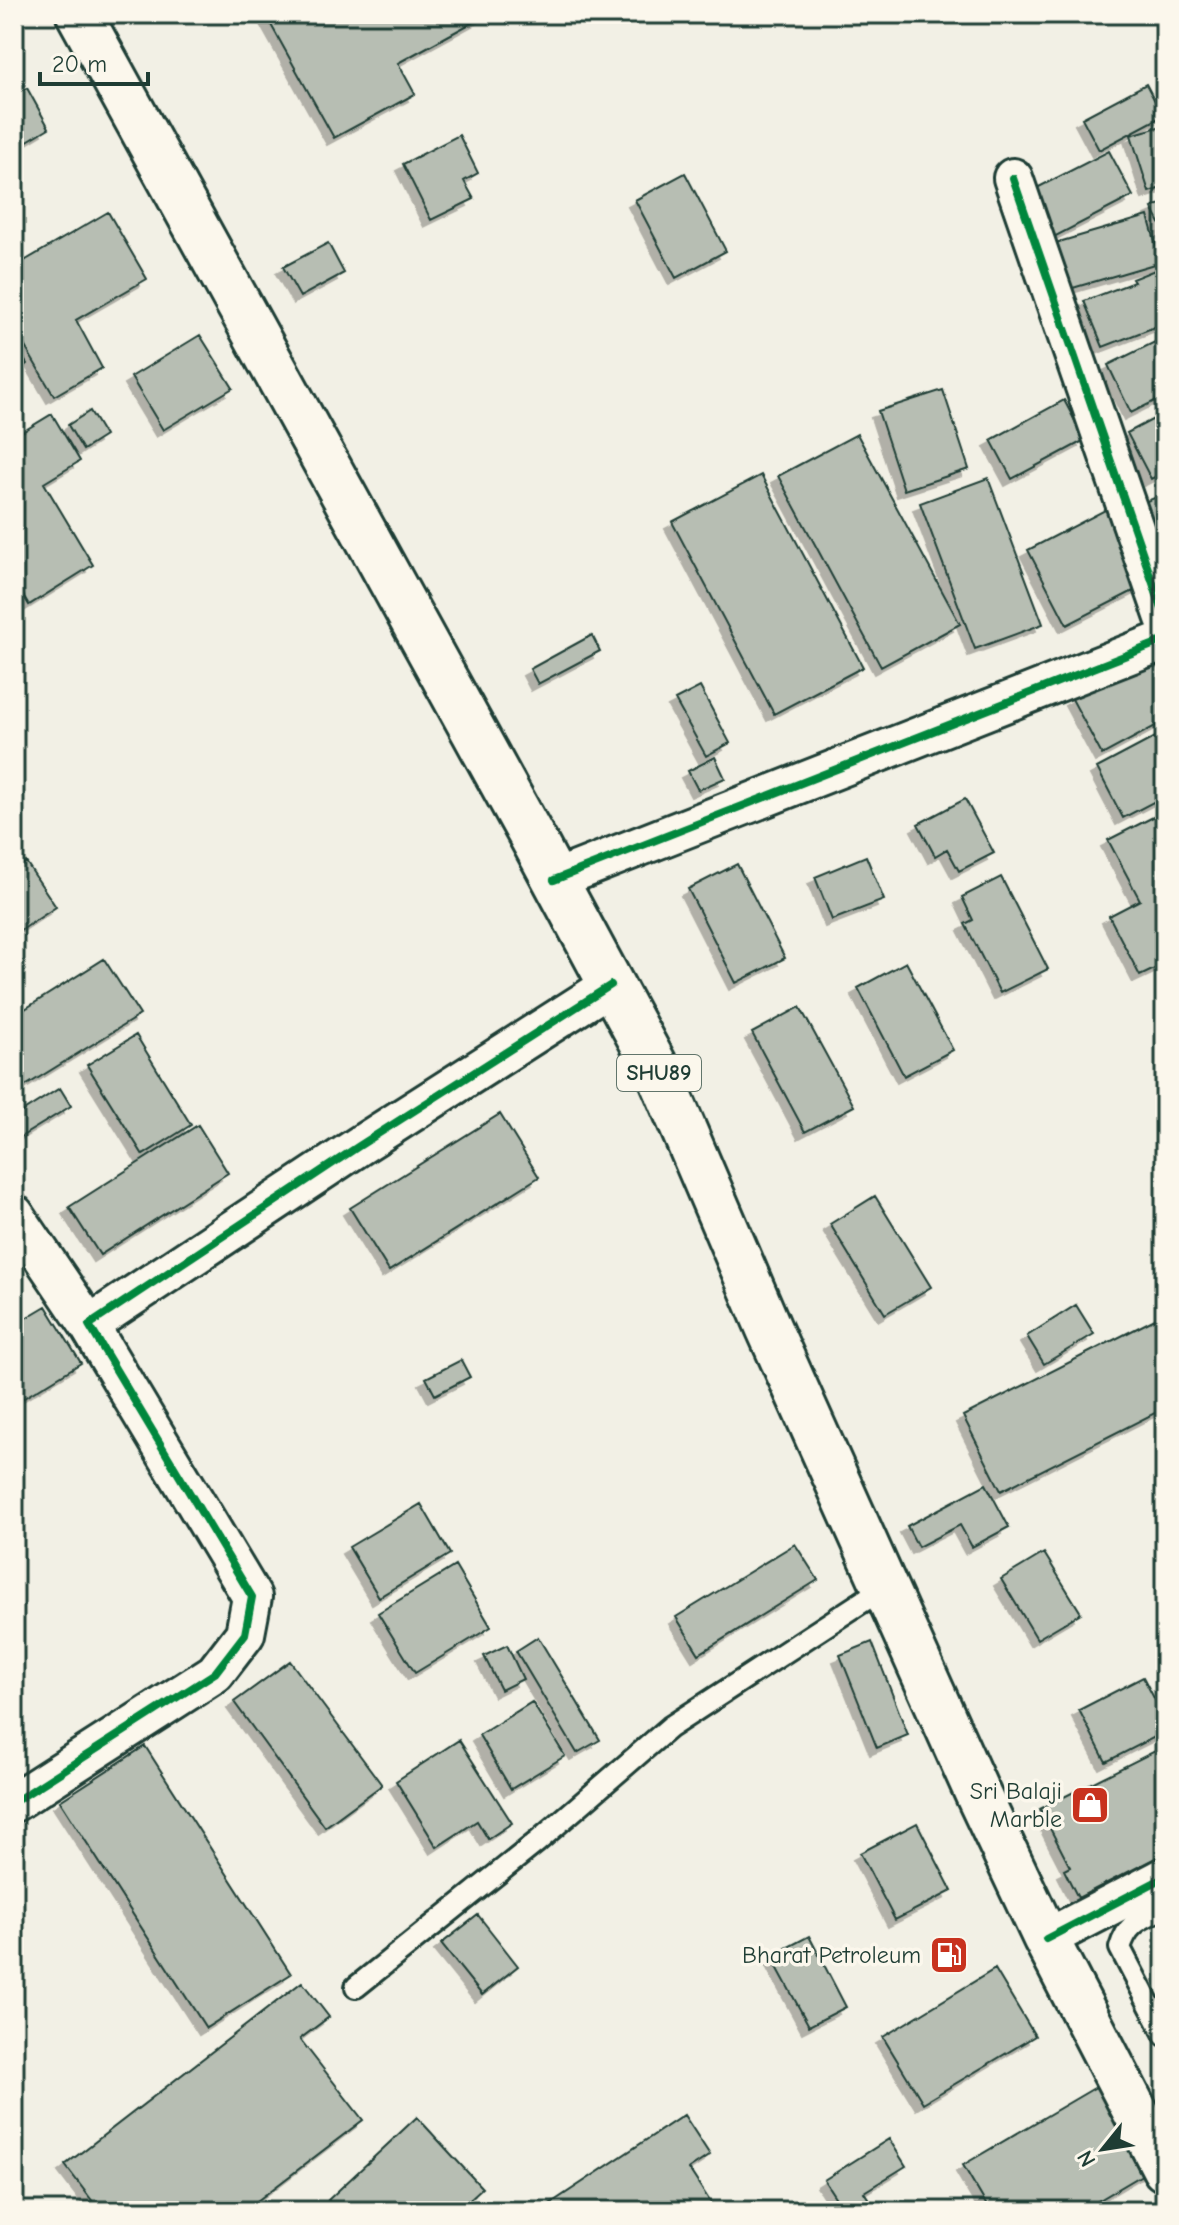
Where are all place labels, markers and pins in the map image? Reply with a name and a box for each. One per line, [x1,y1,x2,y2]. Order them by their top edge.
place label: Sri Balaji Marble [970,1777,1062,1833]
shop icon: Sri Balaji Marble [1069,1784,1111,1826]
fuel station icon: Bharat Petroleum [928,1934,970,1976]
place label: Bharat Petroleum [742,1941,921,1969]

